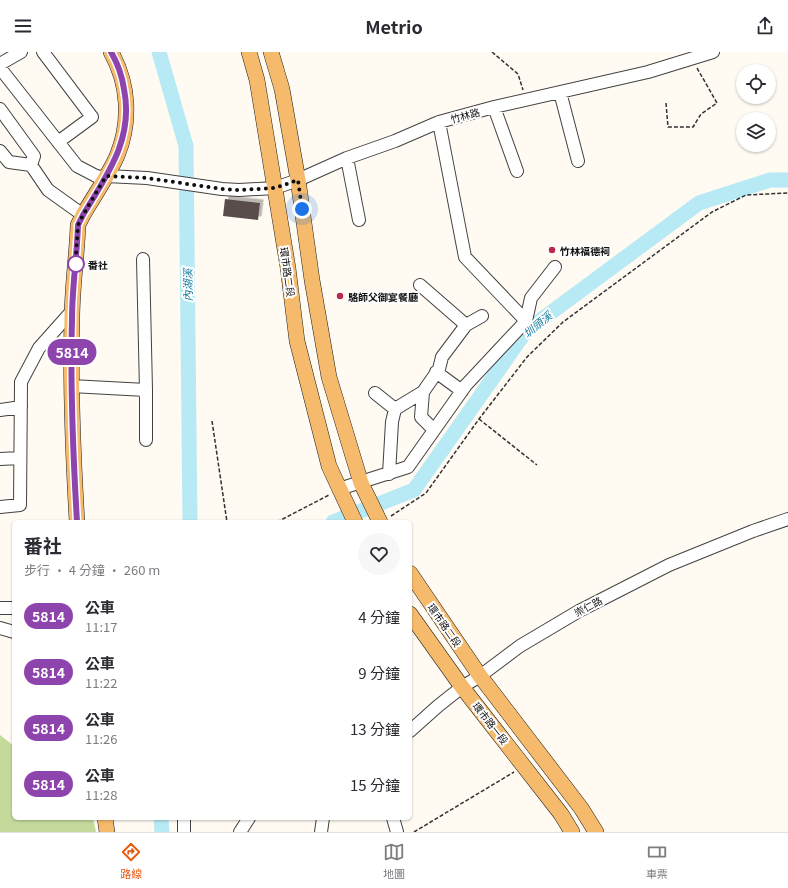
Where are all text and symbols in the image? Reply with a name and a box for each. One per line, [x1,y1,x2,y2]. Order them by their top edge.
text: Metrio [365,13,423,39]
icon: menu [12,15,34,37]
icon: share [754,15,776,37]
map controls [736,64,776,152]
button: locate [736,64,776,104]
street label: 竹林路 [449,104,481,126]
button: layers [736,112,776,152]
your location [292,199,312,219]
place label: 竹林福德祠 [559,243,610,258]
marker: 竹林福德祠 [547,245,557,255]
street label: 環市路二段 [277,246,299,298]
marker: 番社 [67,255,85,273]
place label: 番社 [88,257,108,272]
water label: 內湖溪 [179,266,195,302]
place label: 駱師父御宴餐廳 [348,289,418,304]
marker: 駱師父御宴餐廳 [335,291,345,301]
water label: 圳頭溪 [519,306,556,341]
line badge: 5814 [44,339,100,365]
text: 5814 [55,342,89,362]
text: 番社 [24,531,62,558]
button: heart [358,533,400,575]
text: 步行 · 4 分鐘 · 260 m [24,560,160,579]
street label: 崇仁路 [571,592,605,620]
text: 公車 [85,596,115,617]
street label: 環市路二段 [425,600,465,650]
text: 5814 [32,606,65,626]
text: 4 分鐘 [358,606,400,627]
text: 11:17 [85,617,118,636]
text: 公車 [85,652,115,673]
text: 5814 [32,662,65,682]
text: 9 分鐘 [358,662,400,683]
text: 11:22 [85,673,118,692]
street label: 環市路一段 [470,699,512,747]
text: 公車 [85,708,115,729]
text: 5814 [32,718,65,738]
text: 13 分鐘 [350,718,400,739]
text: 11:26 [85,729,118,748]
text: 公車 [85,764,115,785]
text: 5814 [32,774,65,794]
text: 15 分鐘 [350,774,400,795]
text: 11:28 [85,785,118,804]
tab: 路線 [120,841,142,881]
tab: 地圖 [383,841,405,881]
tab: 車票 [646,841,668,881]

